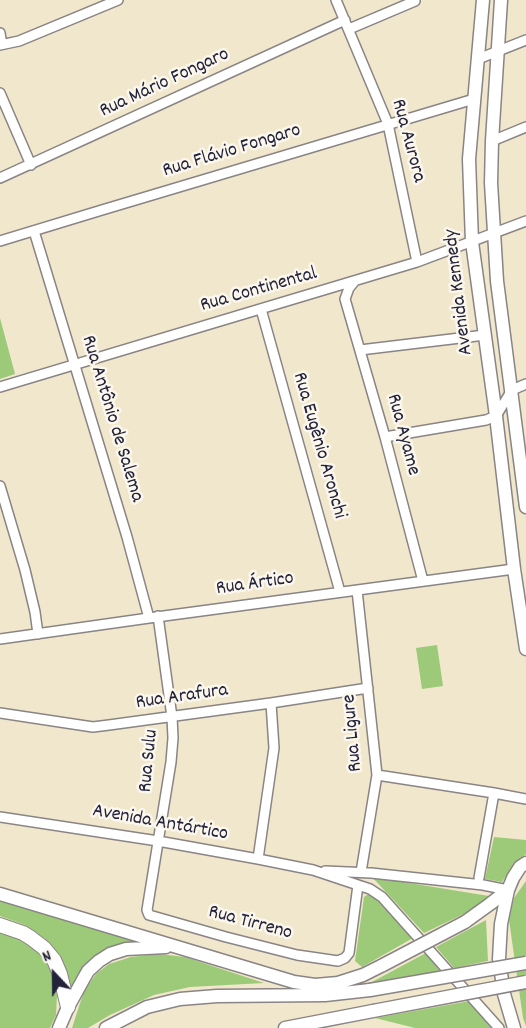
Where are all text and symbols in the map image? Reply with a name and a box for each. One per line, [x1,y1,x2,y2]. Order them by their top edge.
street label: Rua Mário Fongaro [96,44,234,124]
street label: Rua Aurora [384,97,430,185]
street label: Rua Flávio Fongaro [160,120,304,184]
street label: Avenida Kennedy [440,227,480,357]
street label: Rua Continental [198,263,320,319]
street label: Rua Antônio de Salema [74,333,148,505]
street label: Rua Eugênio Aronchi [286,370,350,522]
street label: Rua Ayame [380,392,424,478]
street label: Rua Ártico [215,568,295,602]
street label: Rua Arafura [135,680,229,716]
street label: Rua Ligure [339,693,369,773]
street label: Rua Sulu [135,728,165,794]
street label: Avenida Antártico [90,800,230,848]
street label: Rua Tirreno [205,901,295,947]
north arrow [24,944,84,1004]
text: N [39,945,55,969]

